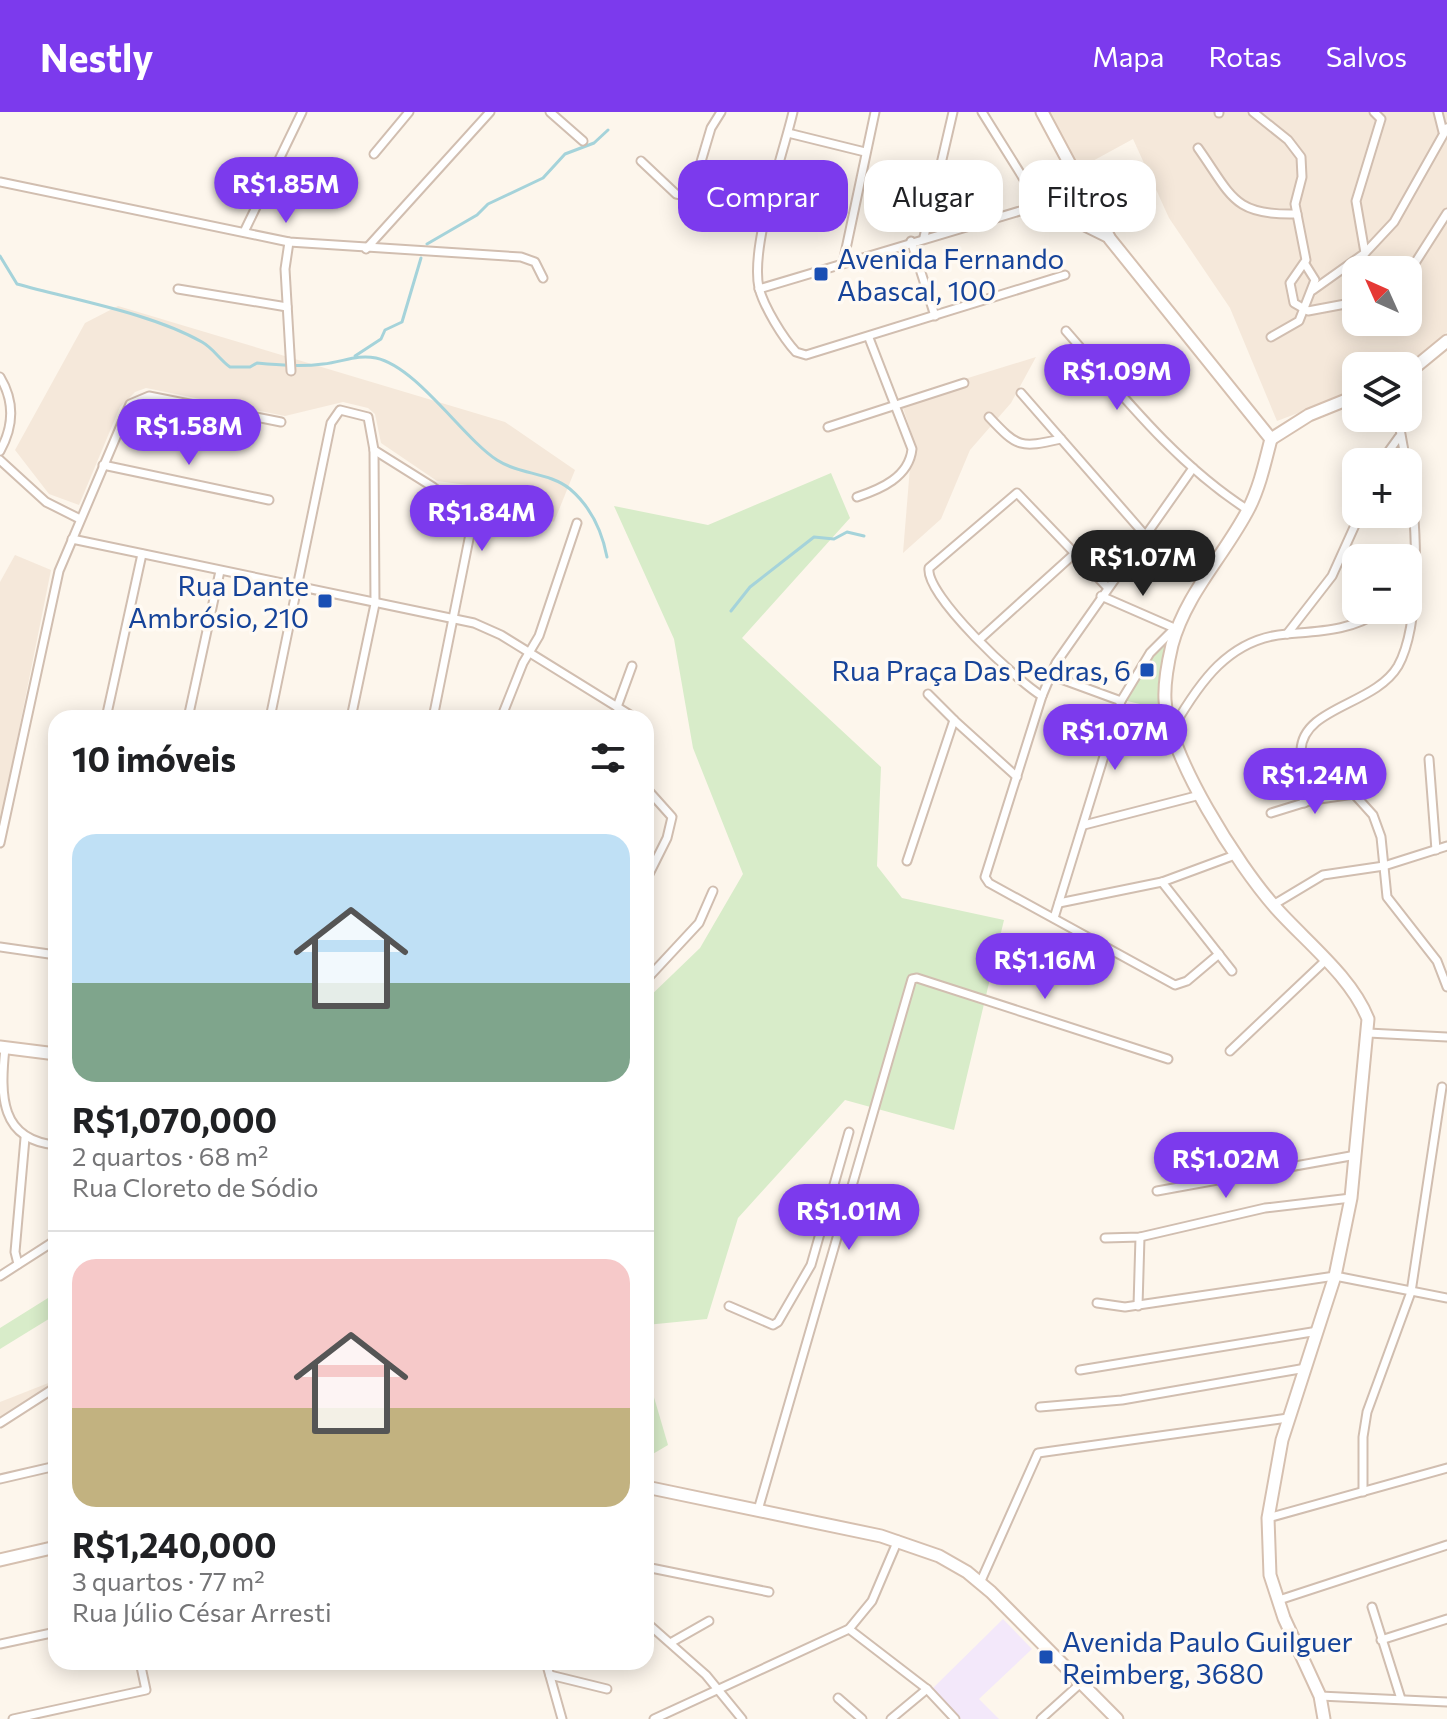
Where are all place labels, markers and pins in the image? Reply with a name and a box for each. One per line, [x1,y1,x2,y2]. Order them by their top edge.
pin: R$1.85M [212,157,360,225]
place label: Avenida Fernando Abascal, 100 [837,241,1064,307]
marker: Avenida Fernando Abascal, 100 [812,265,830,283]
pin: R$1.09M [1043,344,1191,412]
pin: R$1.58M [115,399,263,467]
pin: R$1.84M [408,485,556,553]
pin: R$1.07M [1069,530,1217,598]
place label: Rua Dante Ambrósio, 210 [128,568,309,634]
marker: Rua Dante Ambrósio, 210 [316,592,334,610]
place label: Rua Praça Das Pedras, 6 [831,653,1131,687]
marker: Rua Praça Das Pedras, 6 [1138,661,1156,679]
pin: R$1.07M [1041,704,1189,772]
pin: R$1.24M [1241,748,1389,816]
pin: R$1.16M [971,933,1119,1001]
pin: R$1.02M [1152,1132,1300,1200]
pin: R$1.01M [775,1184,923,1252]
place label: Avenida Paulo Guilguer Reimberg, 3680 [1062,1624,1353,1690]
marker: Avenida Paulo Guilguer Reimberg, 3680 [1037,1648,1055,1666]

